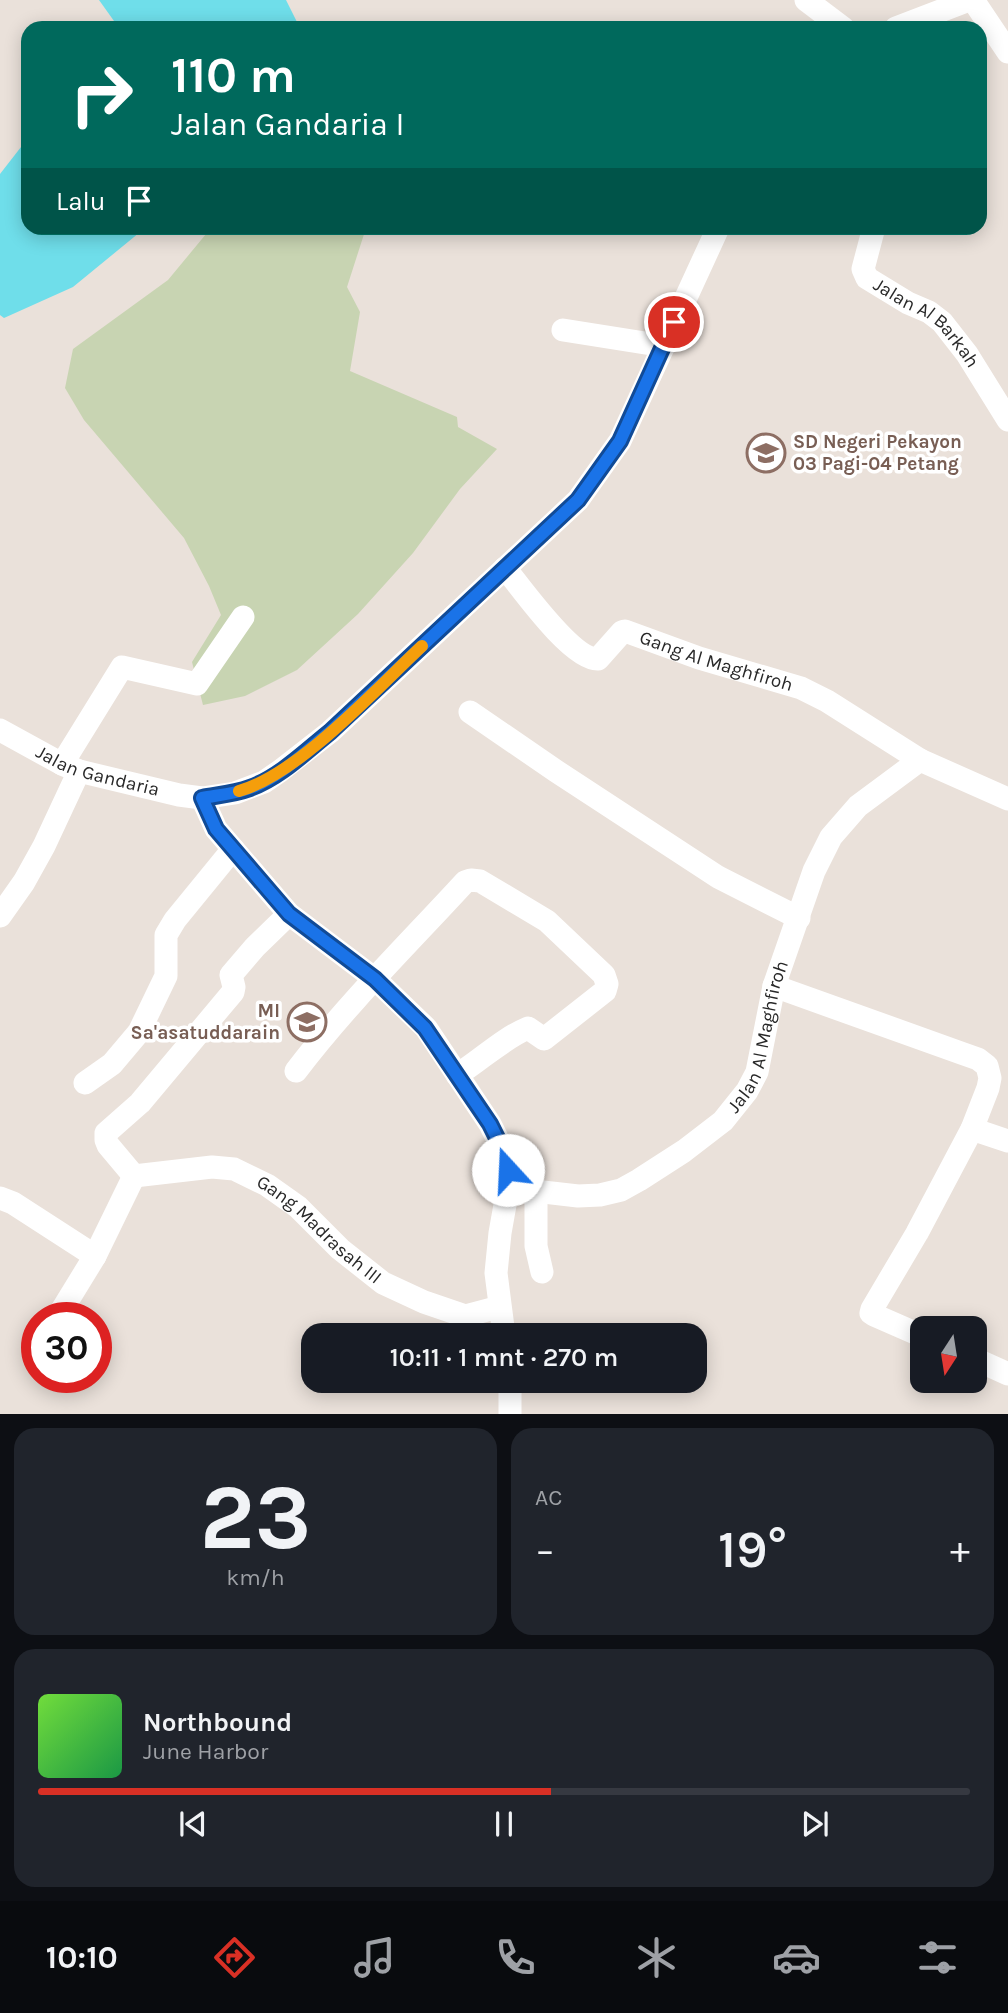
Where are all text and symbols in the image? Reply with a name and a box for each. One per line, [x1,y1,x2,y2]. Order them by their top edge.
text: 110 m [171,47,296,104]
icon: right [56,49,147,140]
text: Jalan Gandaria I [171,106,404,143]
icon: arrive [120,182,158,220]
text: Lalu [56,186,106,217]
street label: Jalan Al Barkah [869,274,984,372]
pin [644,292,704,352]
icon: arrive [655,303,693,341]
place label: SD Negeri Pekayon 03 Pagi-04 Petang [793,431,962,475]
school or university icon: SD Negeri Pekayon 03 Pagi-04 Petang [745,432,787,474]
street label: Gang Al Maghfiroh [636,626,796,696]
street label: Jalan Gandaria [32,741,162,801]
street label: Jalan Al Maghfiroh [723,958,793,1117]
place label: MI Sa'asatuddarain [131,1000,280,1044]
school or university icon: MI Sa'asatuddarain [286,1001,328,1043]
position arrow [471,1133,545,1207]
street label: Gang Madrasah III [253,1171,386,1289]
speed limit sign: 30 [21,1302,112,1393]
north arrow [910,1316,987,1393]
map controls [910,1316,987,1393]
text: 10:11 · 1 mnt · 270 m [390,1342,618,1373]
text: 23 [200,1465,311,1571]
text: AC [535,1484,562,1511]
text: 19° [718,1519,787,1580]
text: − [535,1528,555,1573]
text: + [950,1528,970,1573]
text: km/h [226,1564,285,1591]
text: Northbound [143,1707,292,1738]
text: June Harbor [143,1738,268,1765]
icon: previous [174,1805,212,1843]
icon: pause [485,1805,523,1843]
icon: next [796,1805,834,1843]
icon: directions [210,1933,259,1982]
icon: music [350,1933,399,1982]
icon: phone [491,1933,540,1982]
icon: climate [632,1933,681,1982]
icon: car [772,1933,821,1982]
icon: filters [913,1933,962,1982]
text: 10:10 [46,1939,118,1976]

